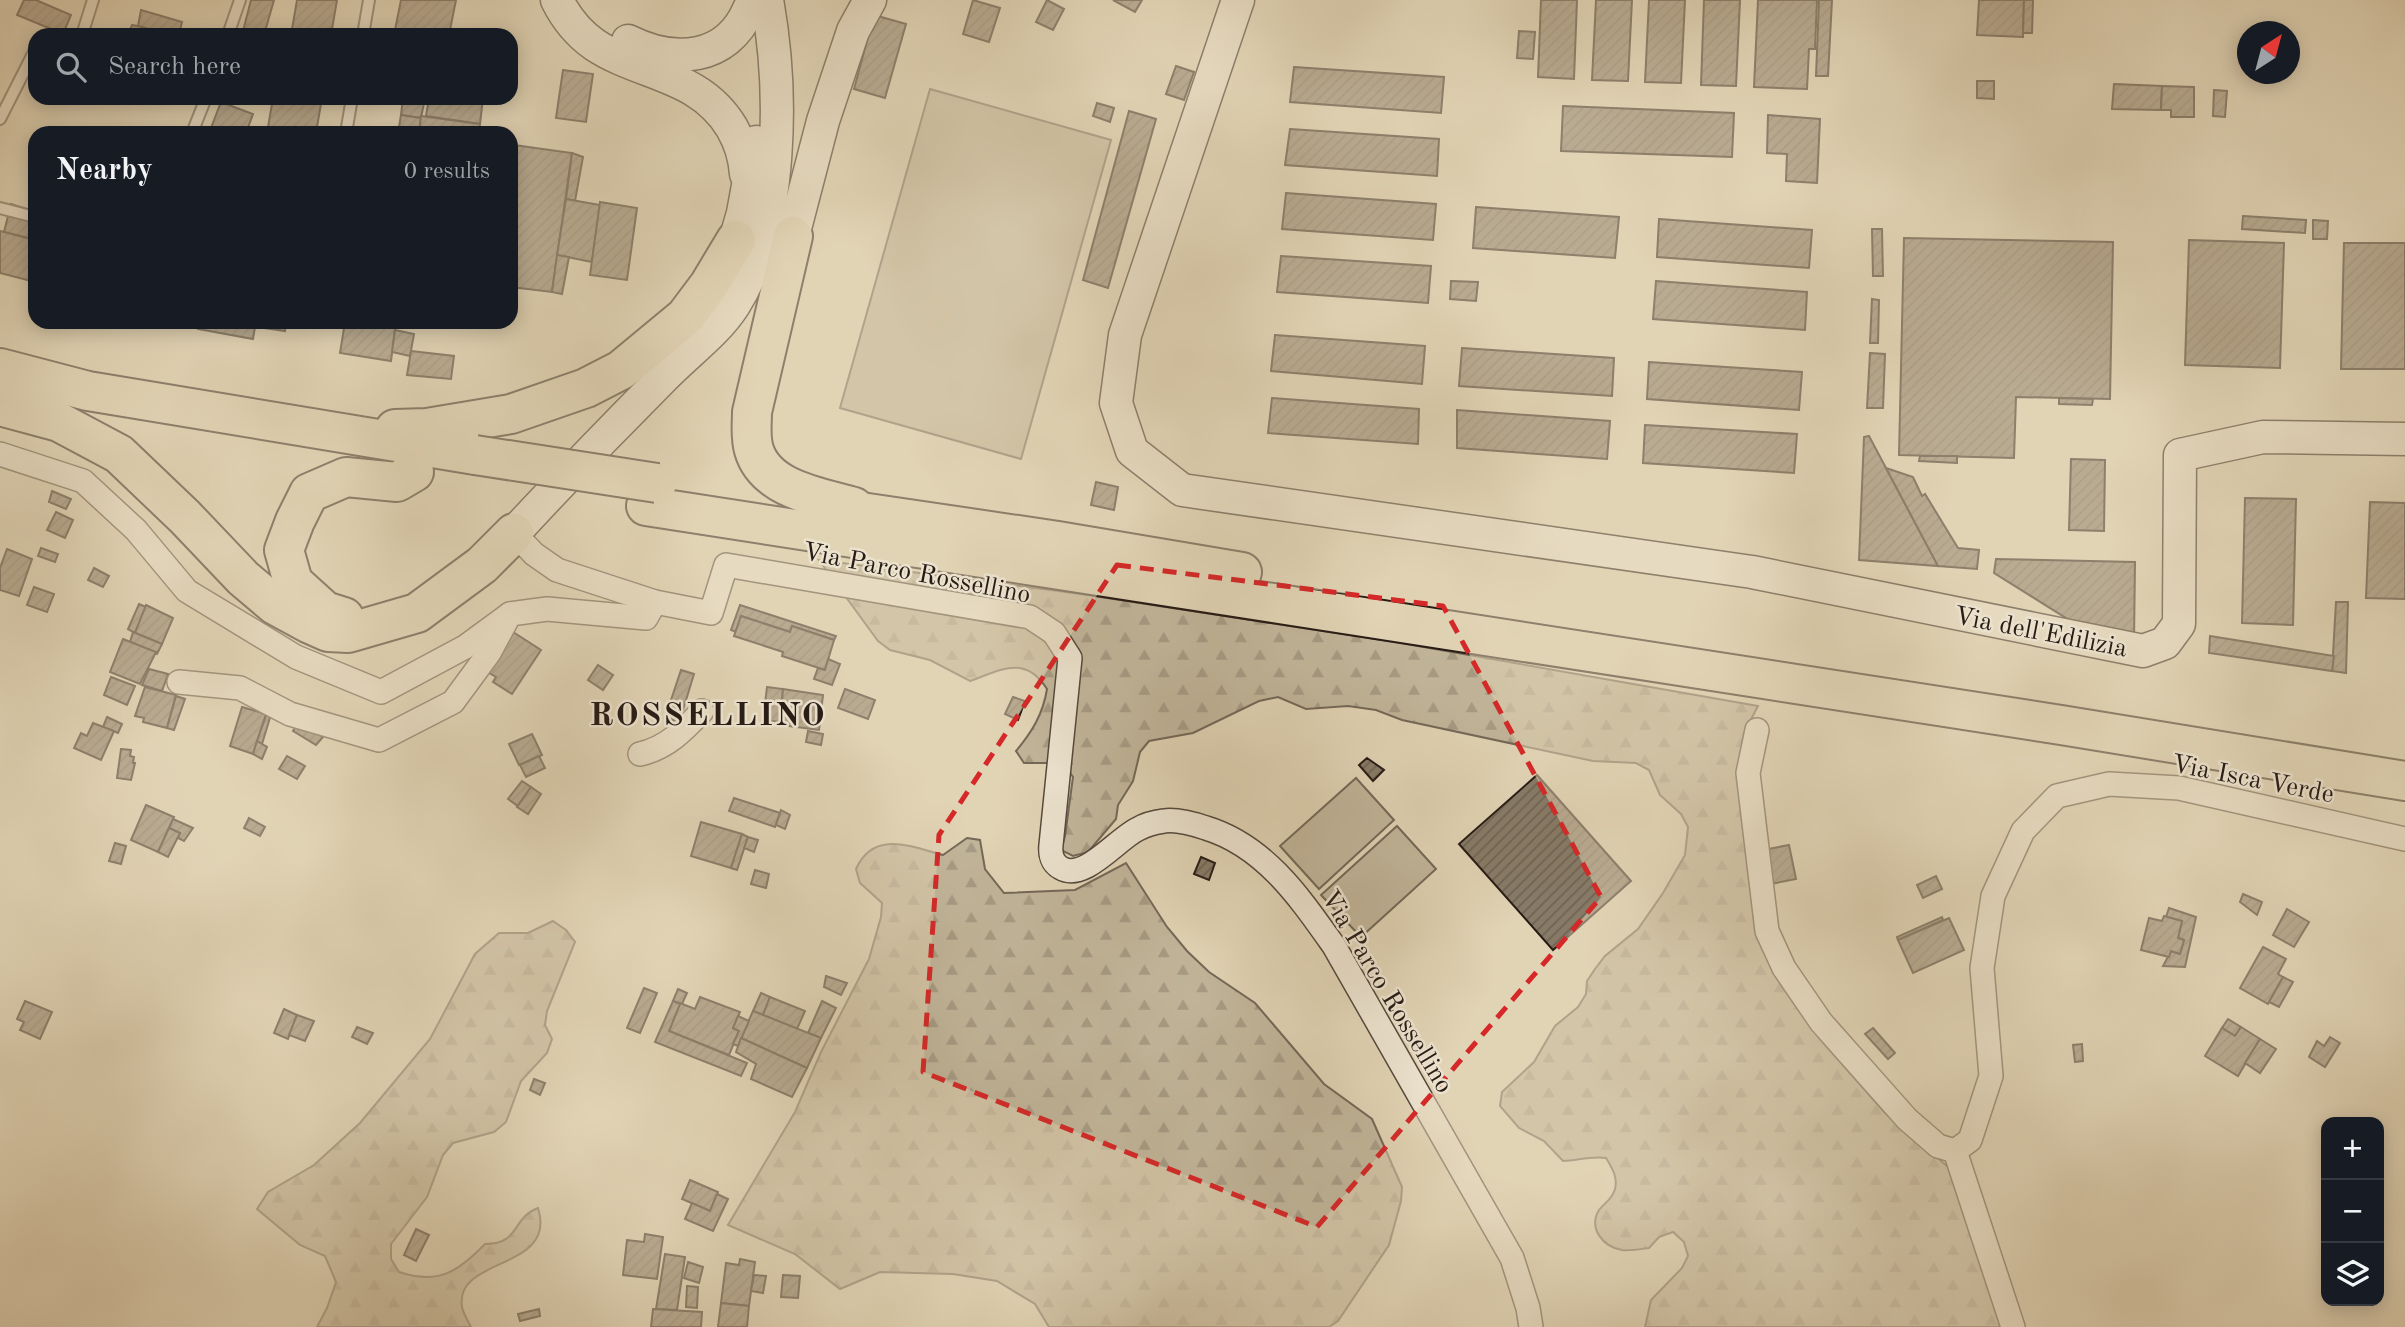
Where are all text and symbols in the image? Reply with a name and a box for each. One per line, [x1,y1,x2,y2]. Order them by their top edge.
north arrow [2237,21,2300,84]
search box [28,28,518,105]
icon: search [52,48,90,86]
text: Search here [108,54,241,80]
text: Nearby [56,156,153,186]
text: 0 results [404,160,490,183]
street label: Via Parco Rossellino [800,539,1033,609]
street label: Via dell'Edilizia [1952,603,2130,663]
district label: ROSSELLINO [589,700,827,733]
street label: Via Isca Verde [2169,751,2336,808]
street label: Via Parco Rossellino [1315,886,1457,1098]
map controls [2321,1117,2384,1306]
button: + [2321,1117,2384,1180]
button: − [2321,1180,2384,1243]
button: layers [2321,1243,2384,1306]

